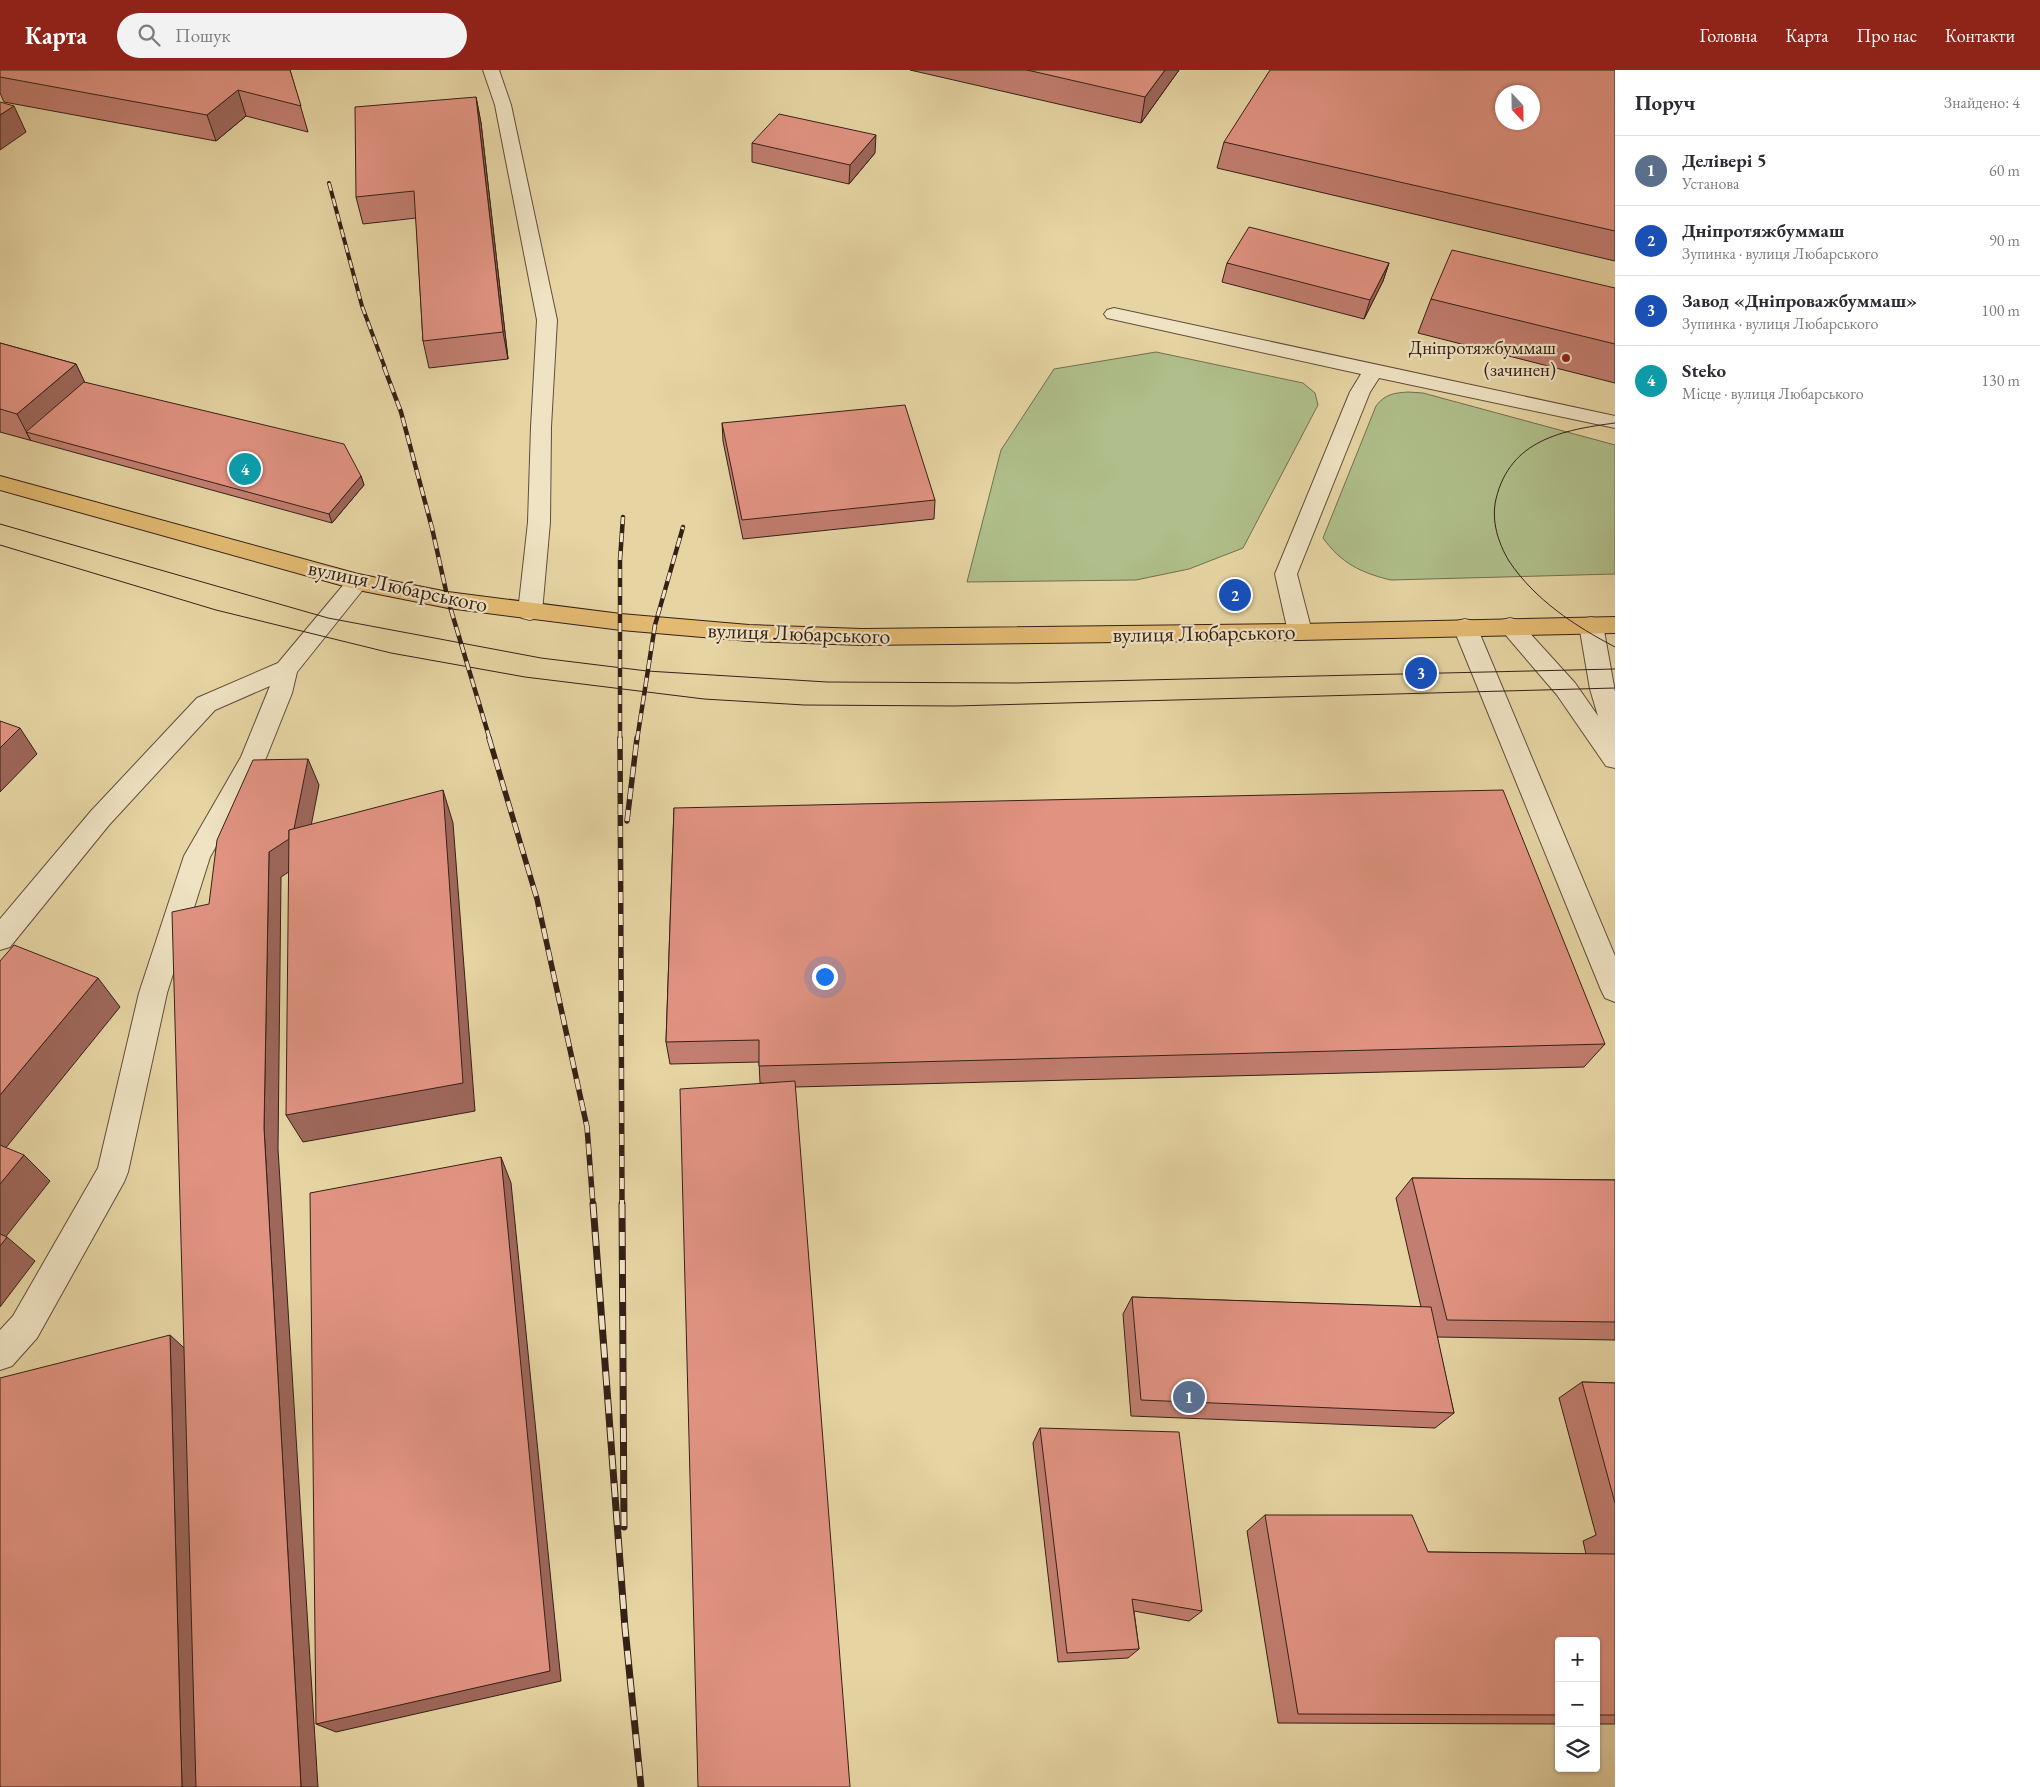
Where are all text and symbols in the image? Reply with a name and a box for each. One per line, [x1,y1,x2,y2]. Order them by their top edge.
search box [117,13,467,58]
text: Карта [25,20,87,51]
icon: search [135,21,163,49]
text: Пошук [175,23,231,48]
text: Головна [1700,24,1757,47]
text: Карта [1785,24,1828,47]
text: Про нас [1856,24,1917,47]
text: Контакти [1945,24,2015,47]
north arrow [1495,85,1540,130]
text: Поруч [1635,89,1695,116]
text: Знайдено: 4 [1944,92,2020,113]
text: Делівері 5 [1682,148,1767,173]
text: 1 [1647,160,1655,181]
text: 60 m [1989,160,2020,181]
text: Установа [1682,173,1739,194]
text: Дніпротяжбуммаш [1682,218,1844,243]
text: 2 [1647,230,1655,251]
text: 90 m [1989,230,2020,251]
text: Зупинка · вулиця Любарського [1682,243,1878,264]
text: Завод «Дніпроважбуммаш» [1682,288,1917,313]
text: 3 [1647,300,1655,321]
text: 100 m [1981,300,2020,321]
text: Зупинка · вулиця Любарського [1682,313,1878,334]
place label: Дніпротяжбуммаш (зачинен) [1409,335,1556,382]
marker: Дніпротяжбуммаш (зачинен) [1560,352,1572,364]
text: Steko [1682,358,1726,383]
text: 4 [1647,370,1655,391]
text: 130 m [1981,370,2020,391]
text: Місце · вулиця Любарського [1682,383,1864,404]
pin: 4 [229,450,261,488]
street label: вулиця Любарського [306,553,491,619]
pin: 2 [1219,576,1251,614]
street label: вулиця Любарського [707,615,891,651]
street label: вулиця Любарського [1112,617,1296,649]
pin: 3 [1405,654,1437,692]
your location [812,964,838,990]
pin: 1 [1173,1378,1205,1416]
map controls [1555,1637,1600,1772]
button: + [1555,1637,1600,1682]
button: − [1555,1682,1600,1727]
button: layers [1555,1727,1600,1772]

